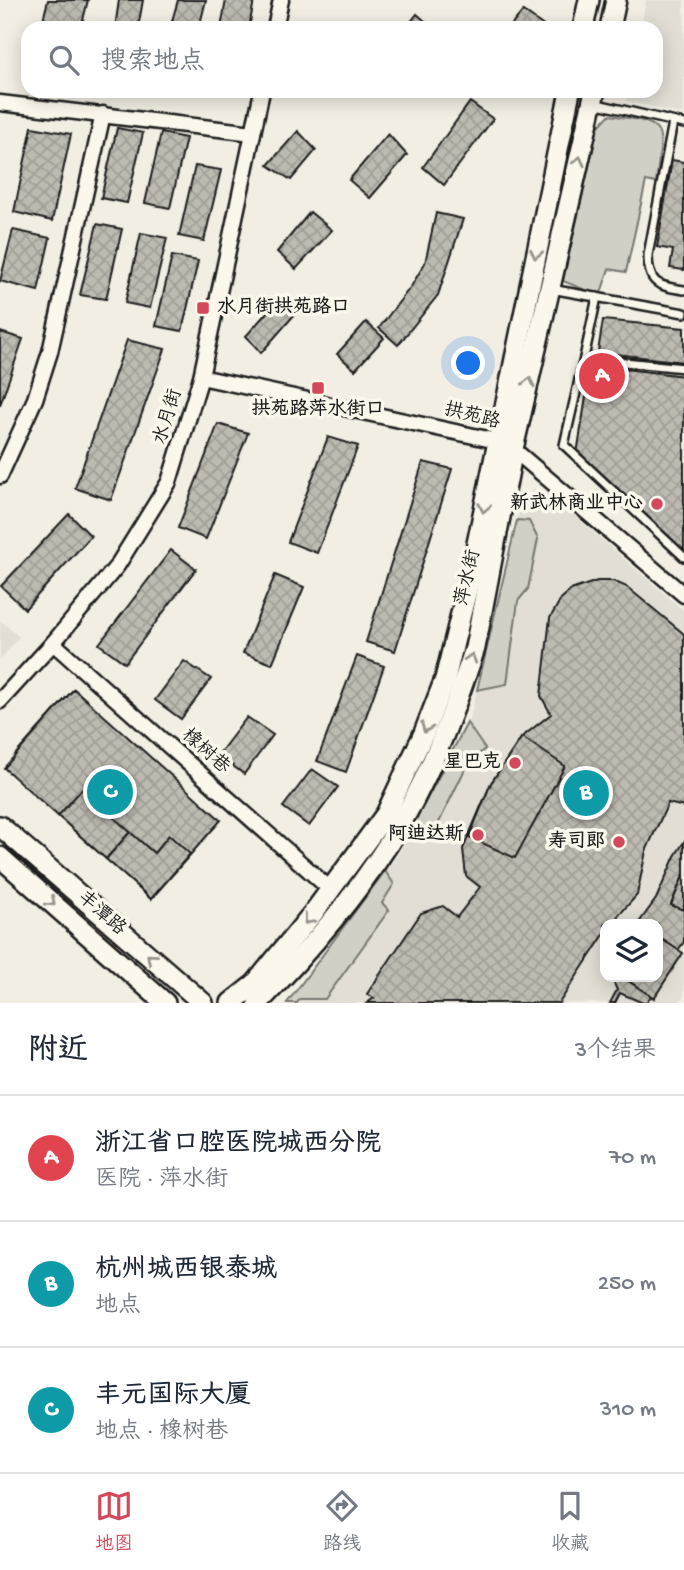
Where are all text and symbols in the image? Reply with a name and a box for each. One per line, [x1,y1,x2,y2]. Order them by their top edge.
search box [21,21,663,98]
icon: search [45,41,83,79]
text: 搜索地点 [101,48,205,79]
one-way arrow [571,155,586,167]
one-way arrow [529,248,544,260]
place label: 水月街拱苑路口 [217,296,350,320]
marker: 水月街拱苑路口 [195,300,211,316]
your location [451,346,485,380]
pin: A [579,350,625,402]
one-way arrow [520,376,535,388]
marker: 拱苑路萍水街口 [310,380,326,396]
street label: 水月街 [149,386,188,448]
place label: 拱苑路萍水街口 [251,398,385,422]
street label: 拱苑路 [442,398,503,435]
place label: 新武林商业中心 [510,492,643,516]
marker: 新武林商业中心 [649,496,665,512]
one-way arrow [477,502,492,514]
street label: 萍水街 [450,547,487,608]
one-way arrow [463,652,478,664]
one-way arrow [420,720,434,733]
street label: 橡树巷 [176,724,235,780]
place label: 星巴克 [444,751,501,775]
marker: 星巴克 [507,755,523,771]
pin: C [87,766,133,818]
pin: B [563,767,609,819]
place label: 阿迪达斯 [388,823,464,847]
marker: 阿迪达斯 [470,827,486,843]
place label: 寿司郎 [548,830,605,854]
marker: 寿司郎 [611,834,627,850]
street label: 丰潭路 [72,886,131,941]
one-way arrow [43,894,56,906]
one-way arrow [303,913,316,925]
map controls [600,919,663,982]
button: layers [600,919,663,982]
one-way arrow [147,954,160,966]
text: 附近 [28,1035,88,1070]
text: 3个结果 [575,1038,656,1065]
text: 浙江省口腔医院城西分院 [95,1130,381,1161]
text: A [44,1145,58,1172]
text: 70 m [609,1145,656,1172]
text: 医院 · 萍水街 [95,1167,228,1194]
text: 杭州城西银泰城 [95,1256,277,1287]
text: B [45,1271,57,1298]
text: 250 m [598,1271,656,1298]
text: 地点 [95,1293,141,1320]
text: 丰元国际大厦 [95,1382,251,1413]
text: C [45,1397,57,1424]
text: 310 m [600,1397,656,1424]
text: 地点 · 橡树巷 [95,1419,228,1446]
tab: 地图 [95,1487,133,1557]
tab: 路线 [323,1487,361,1557]
tab: 收藏 [551,1487,589,1557]

